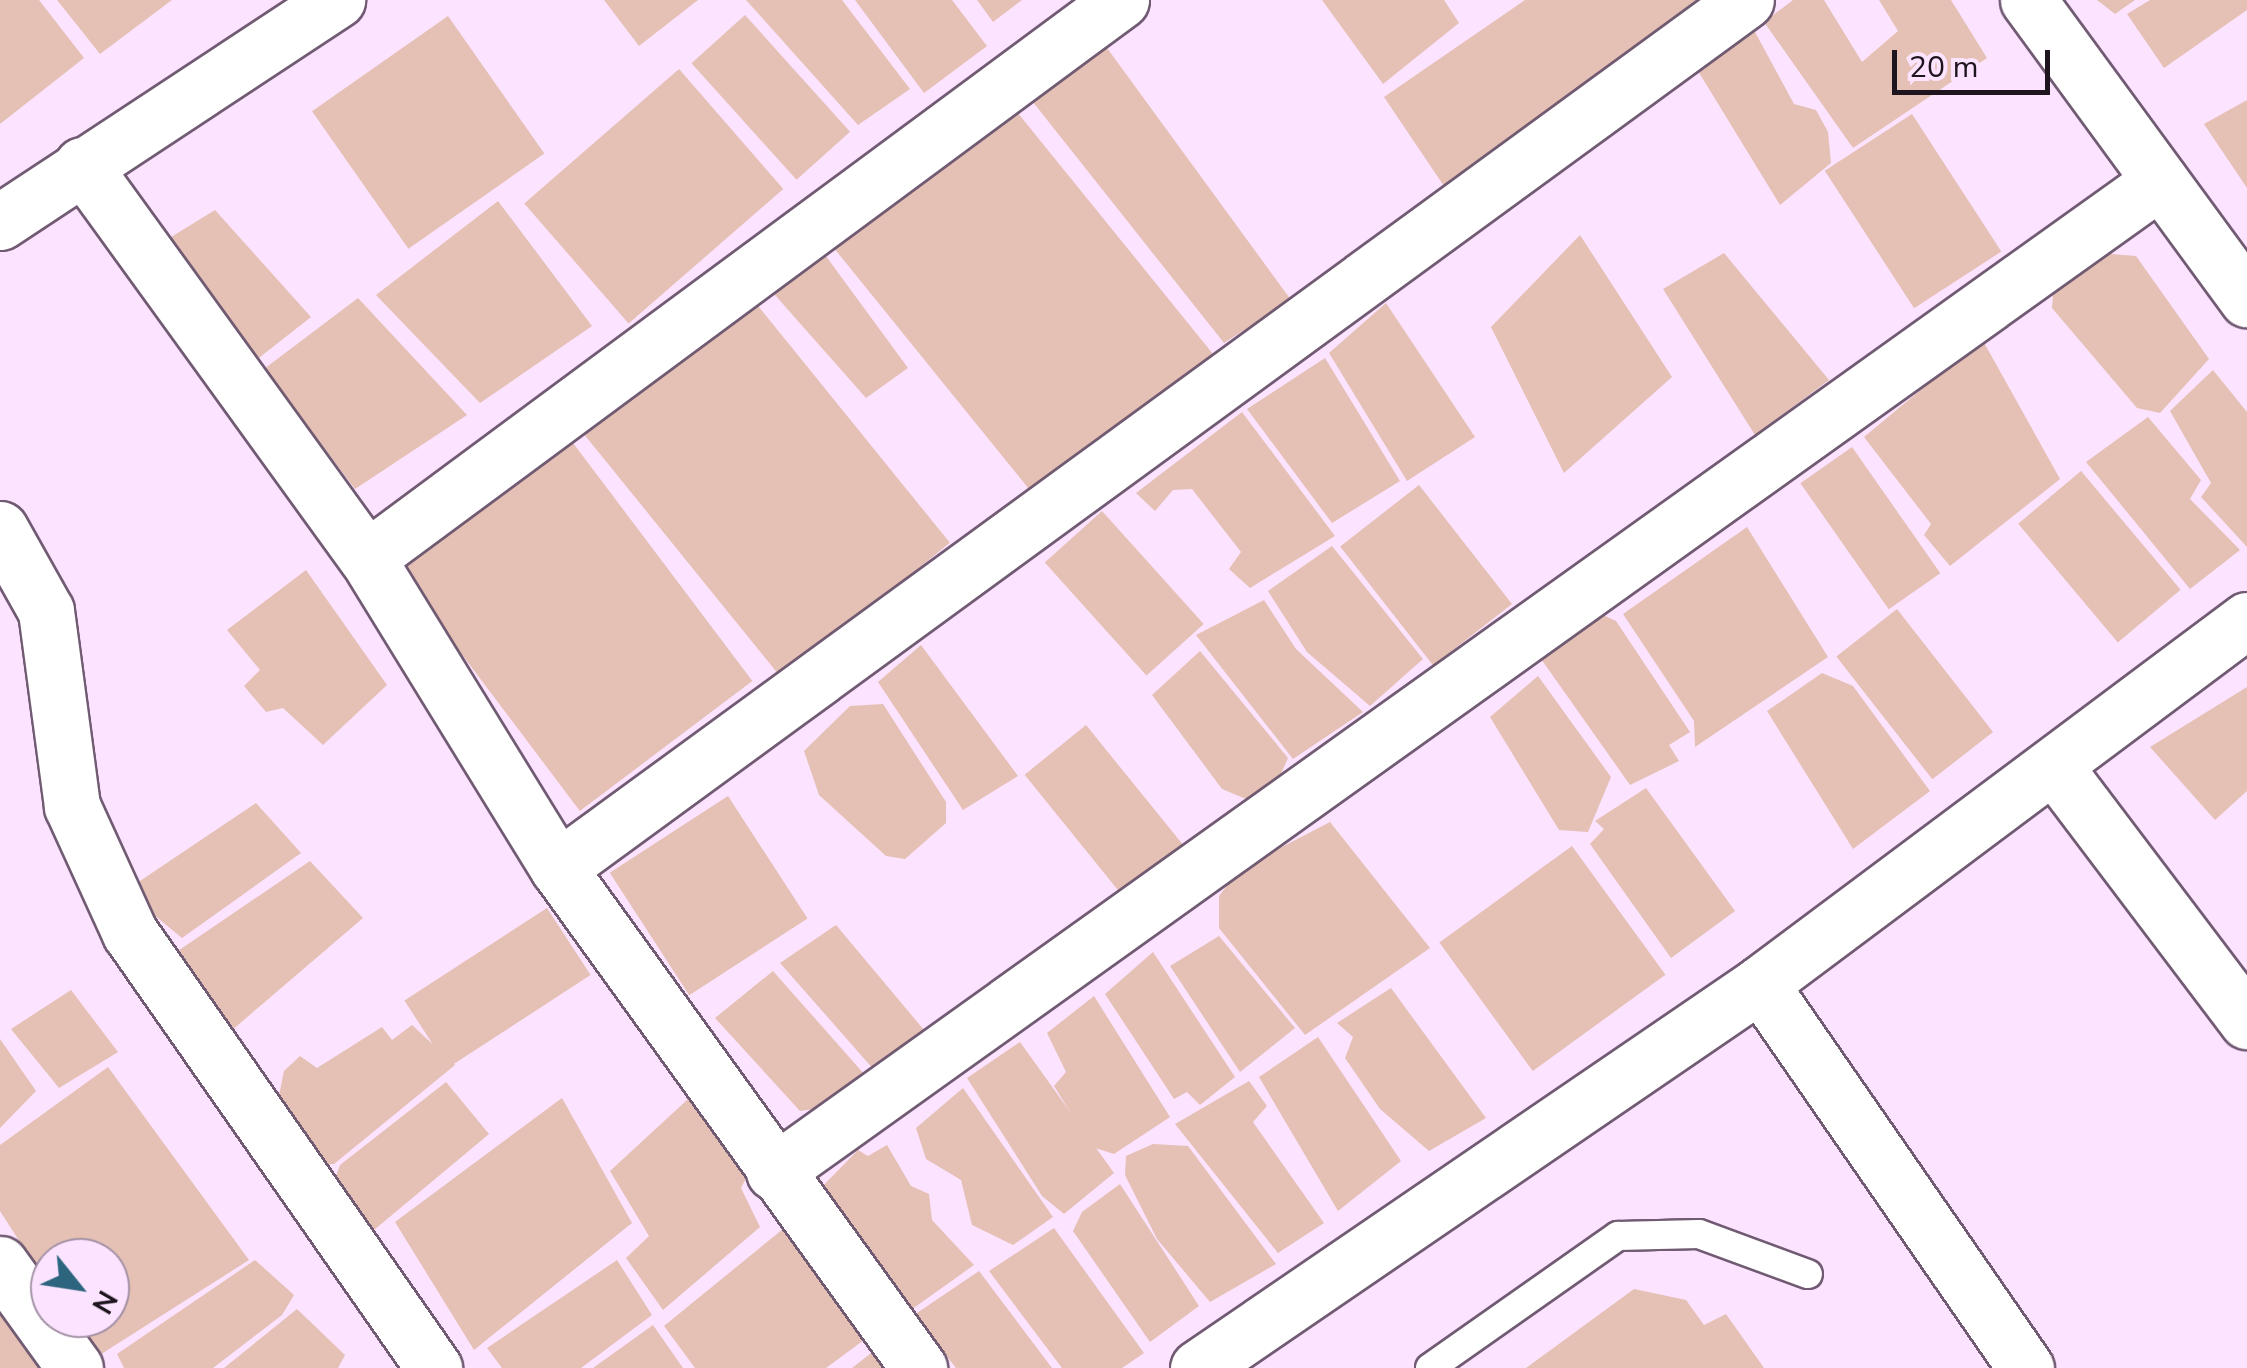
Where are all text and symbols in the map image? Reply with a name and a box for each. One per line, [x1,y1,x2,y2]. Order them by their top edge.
scale bar [1897,30,2054,92]
text: 20 m [1909,47,1978,88]
north arrow [30,1238,130,1338]
text: N [83,1283,126,1321]

